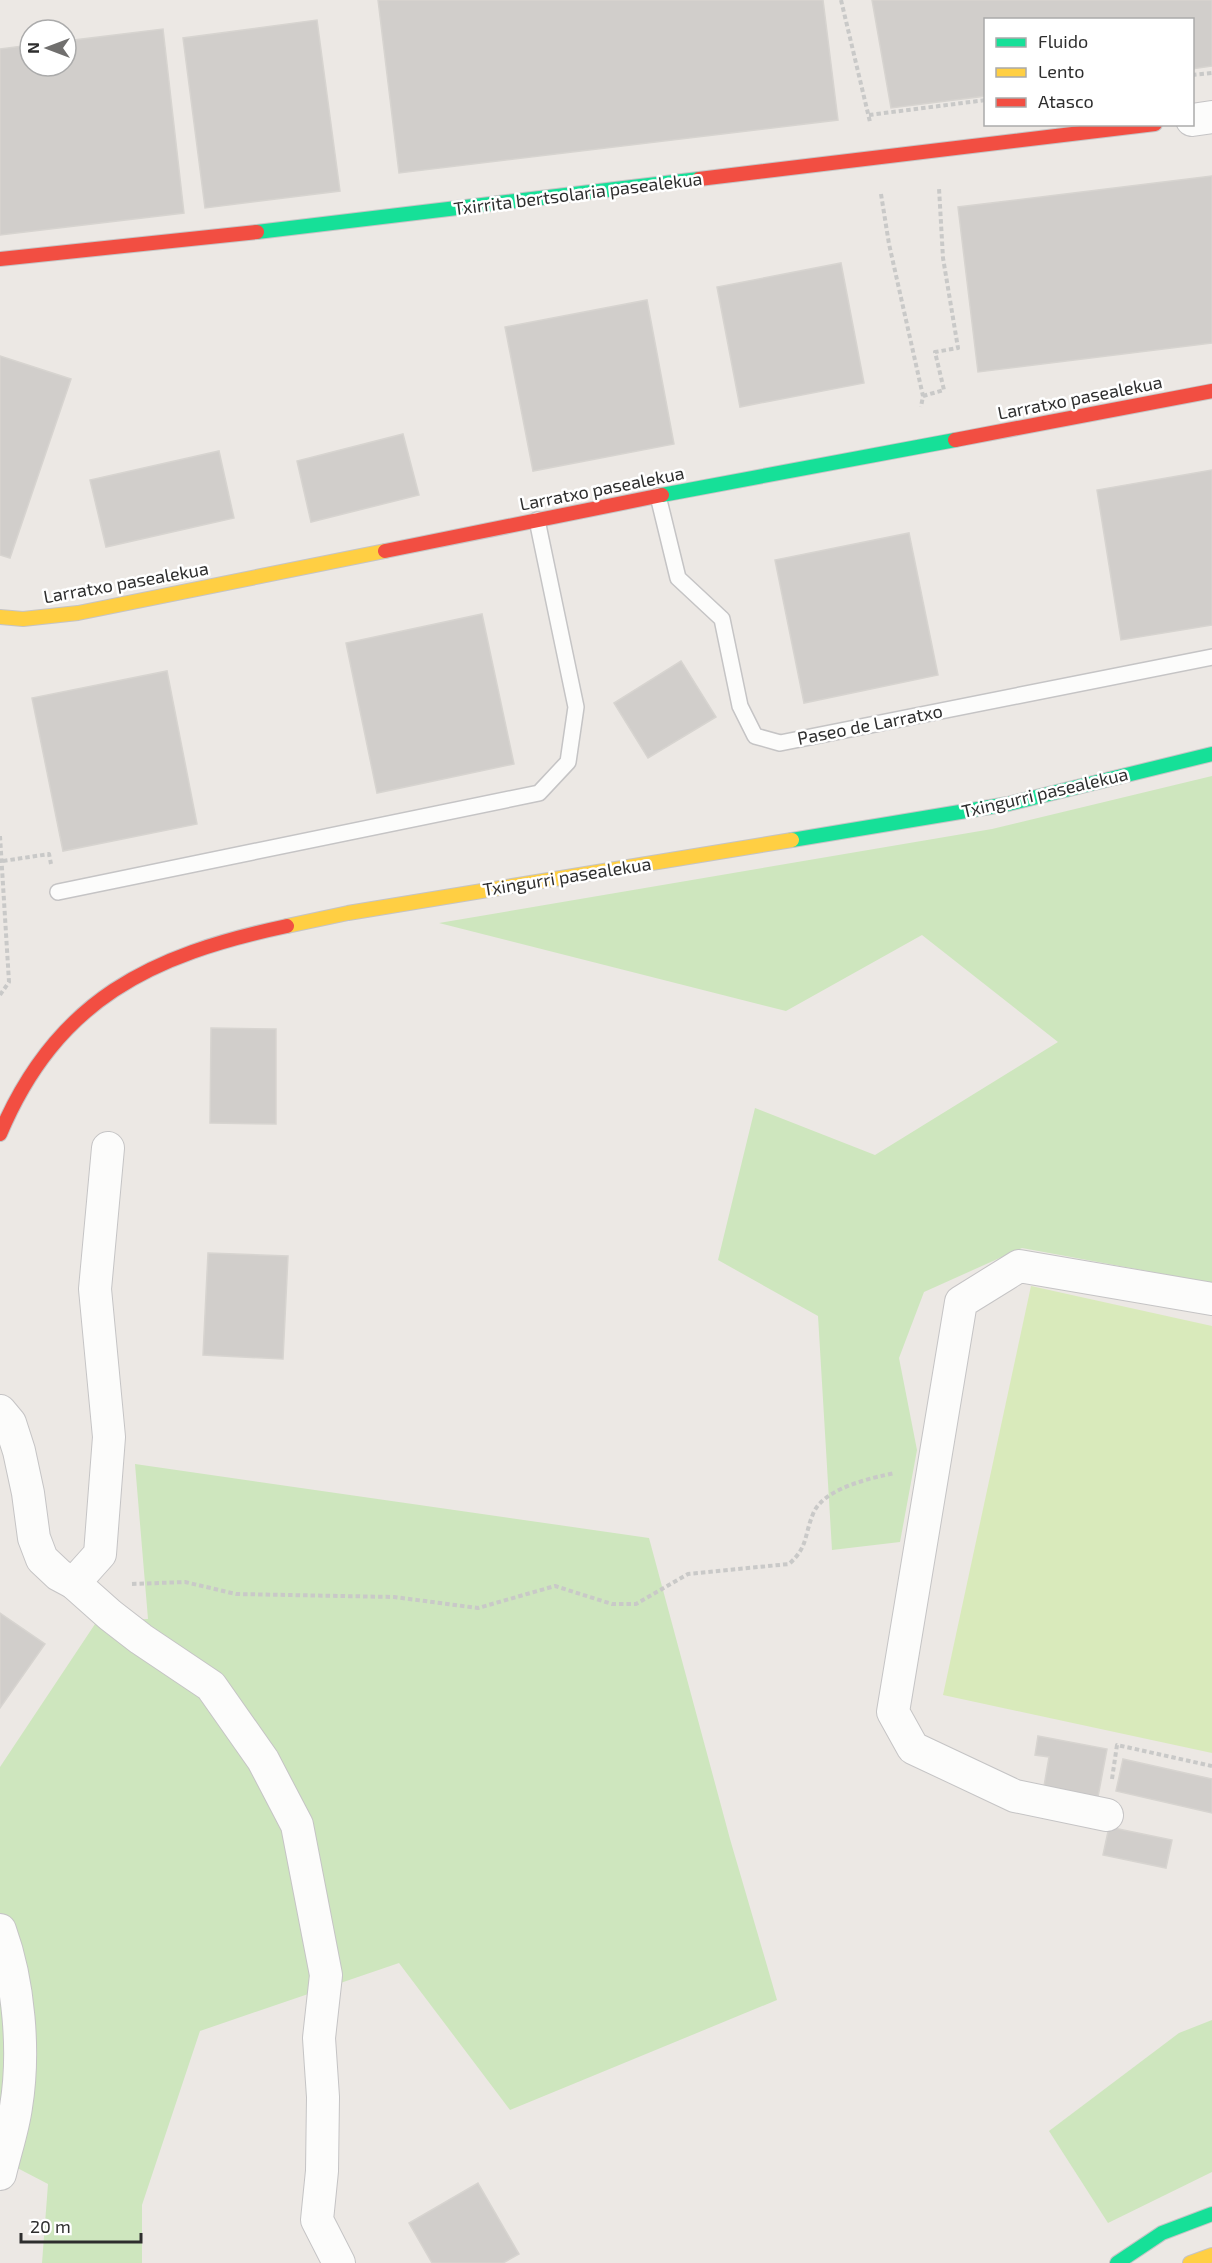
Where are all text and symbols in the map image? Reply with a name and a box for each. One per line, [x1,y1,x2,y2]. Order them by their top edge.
north arrow [18,18,78,78]
legend [984,18,1194,126]
text: Fluido [1038,30,1088,52]
text: N [23,42,42,54]
text: Lento [1038,60,1084,82]
text: Atasco [1038,90,1094,112]
street label: Txirrita bertsolaria pasealekua [452,167,703,219]
street label: Larratxo pasealekua [996,370,1164,424]
street label: Larratxo pasealekua [518,461,686,515]
street label: Larratxo pasealekua [42,557,210,607]
street label: Paseo de Larratxo [795,699,944,749]
street label: Txingurri pasealekua [959,762,1130,822]
street label: Txingurri pasealekua [481,852,653,900]
scale bar [21,2206,141,2244]
text: 20 m [30,2215,71,2237]

